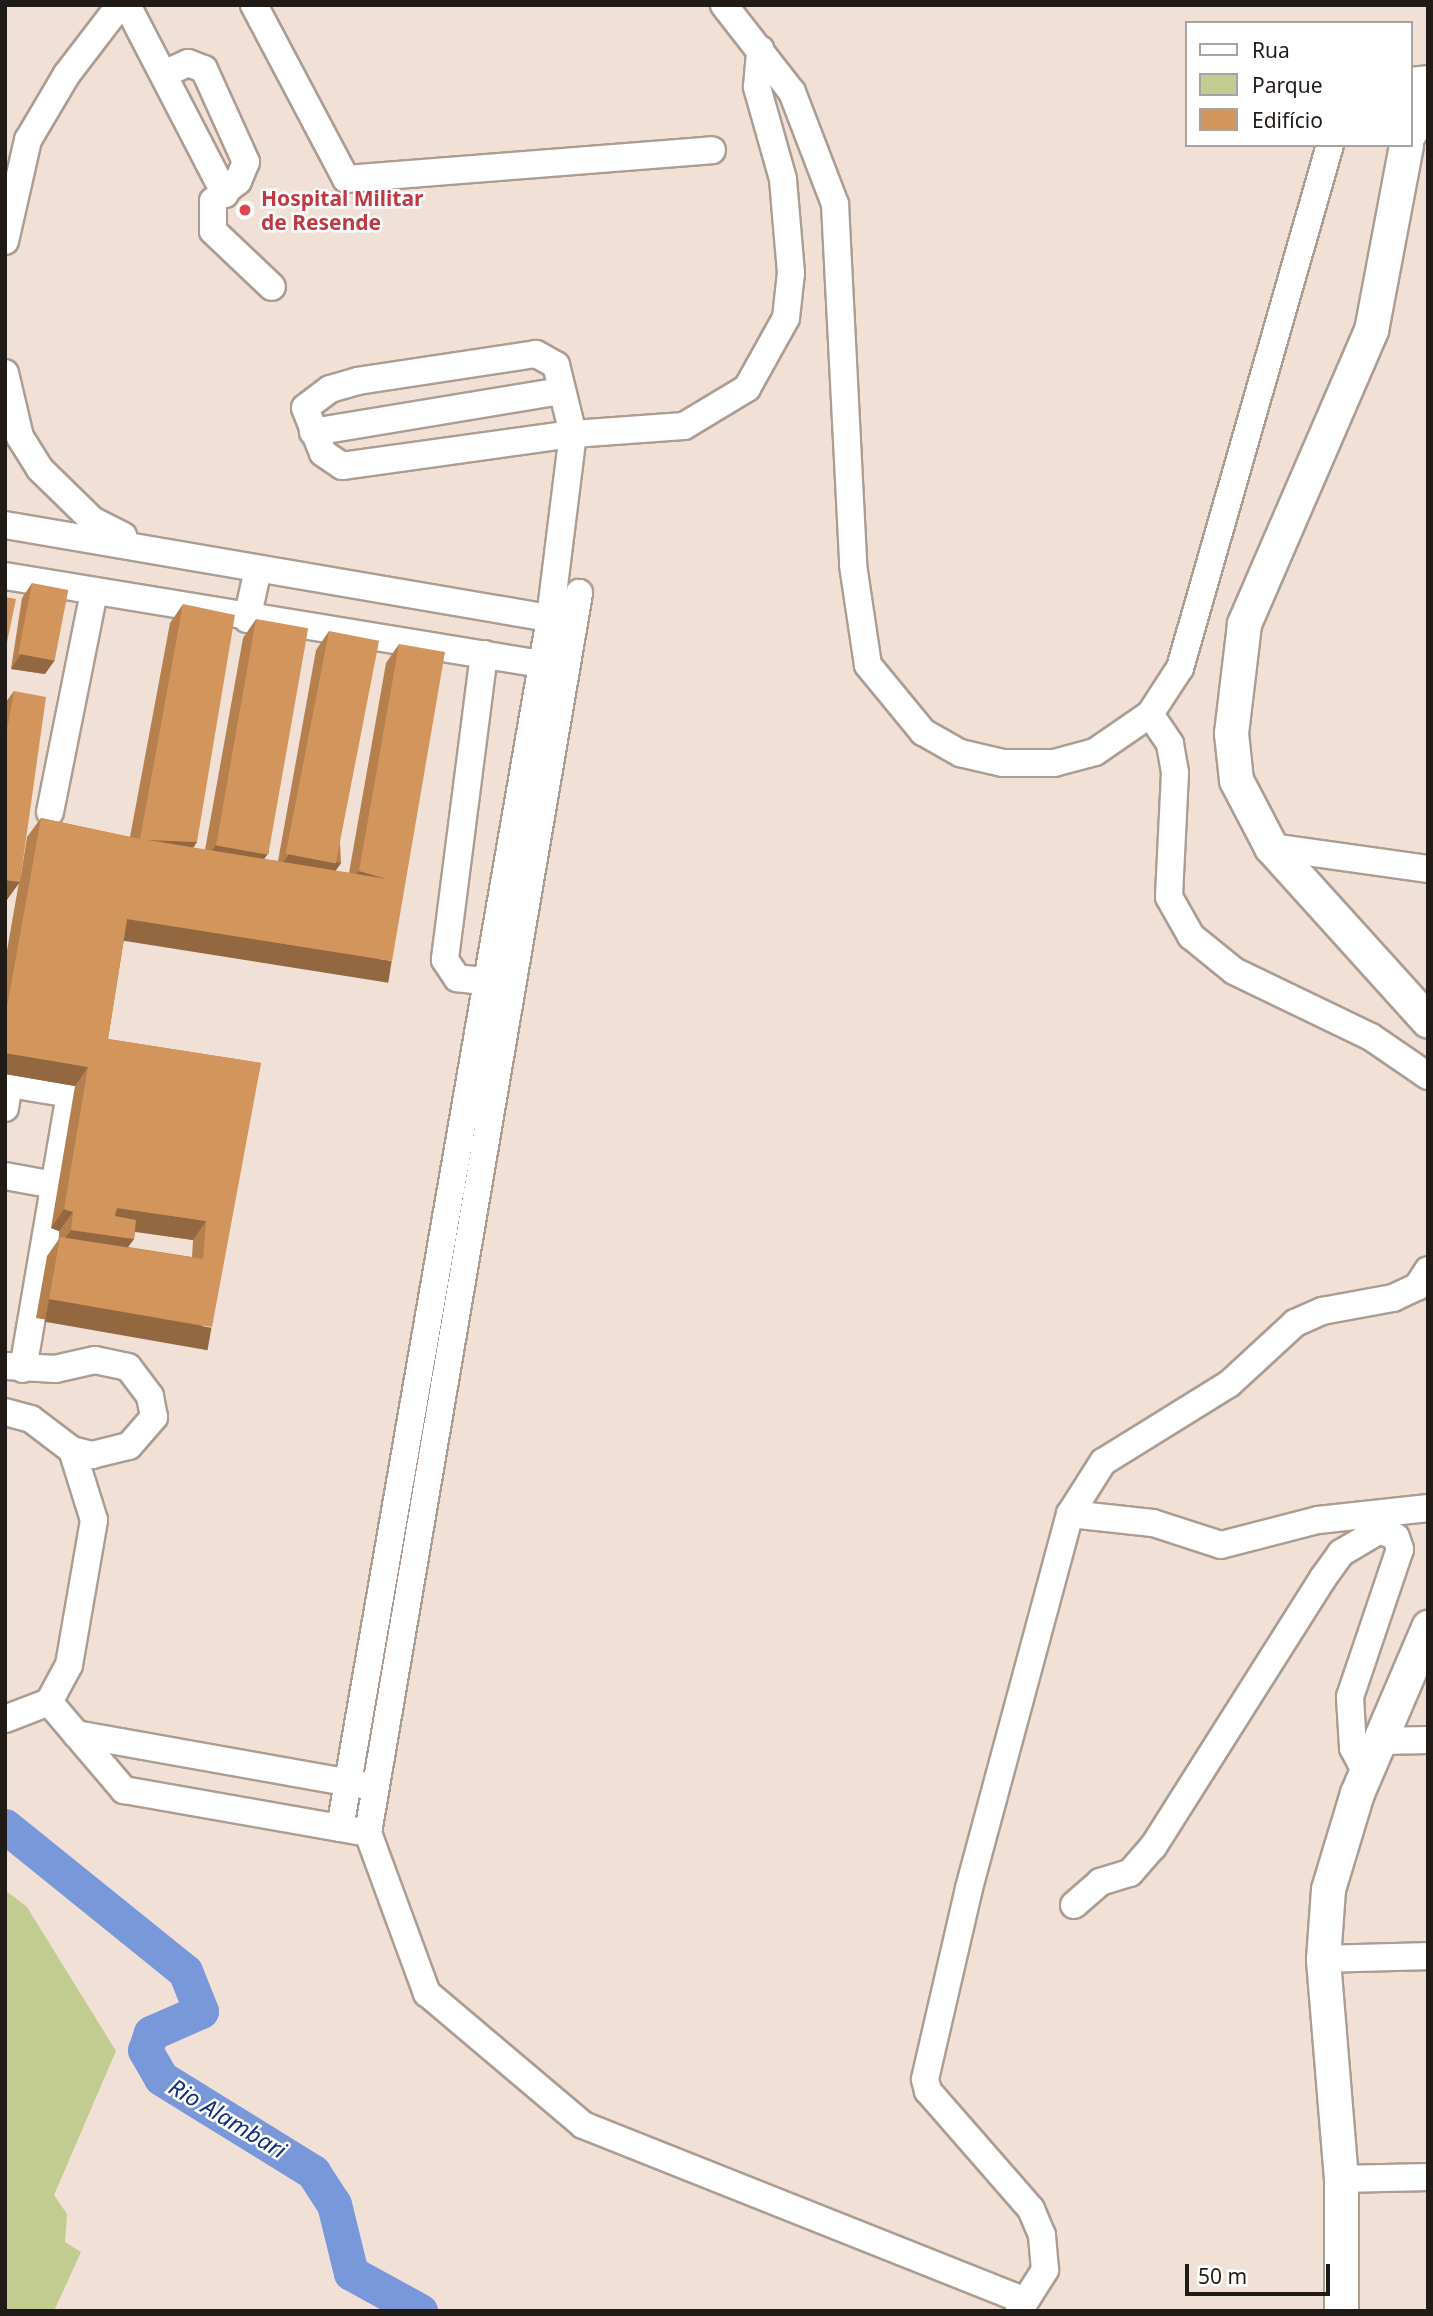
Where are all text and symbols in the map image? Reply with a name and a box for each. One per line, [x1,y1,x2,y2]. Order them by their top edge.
legend [1184,21,1412,147]
text: Rua [1252,36,1290,64]
text: Parque [1252,71,1322,99]
text: Edifício [1252,106,1323,134]
place label: Hospital Militar de Resende [261,185,423,235]
marker: Hospital Militar de Resende [235,200,255,220]
water label: Rio Alambari [165,2072,291,2164]
scale bar [1188,2250,1333,2294]
text: 50 m [1198,2262,1247,2290]

